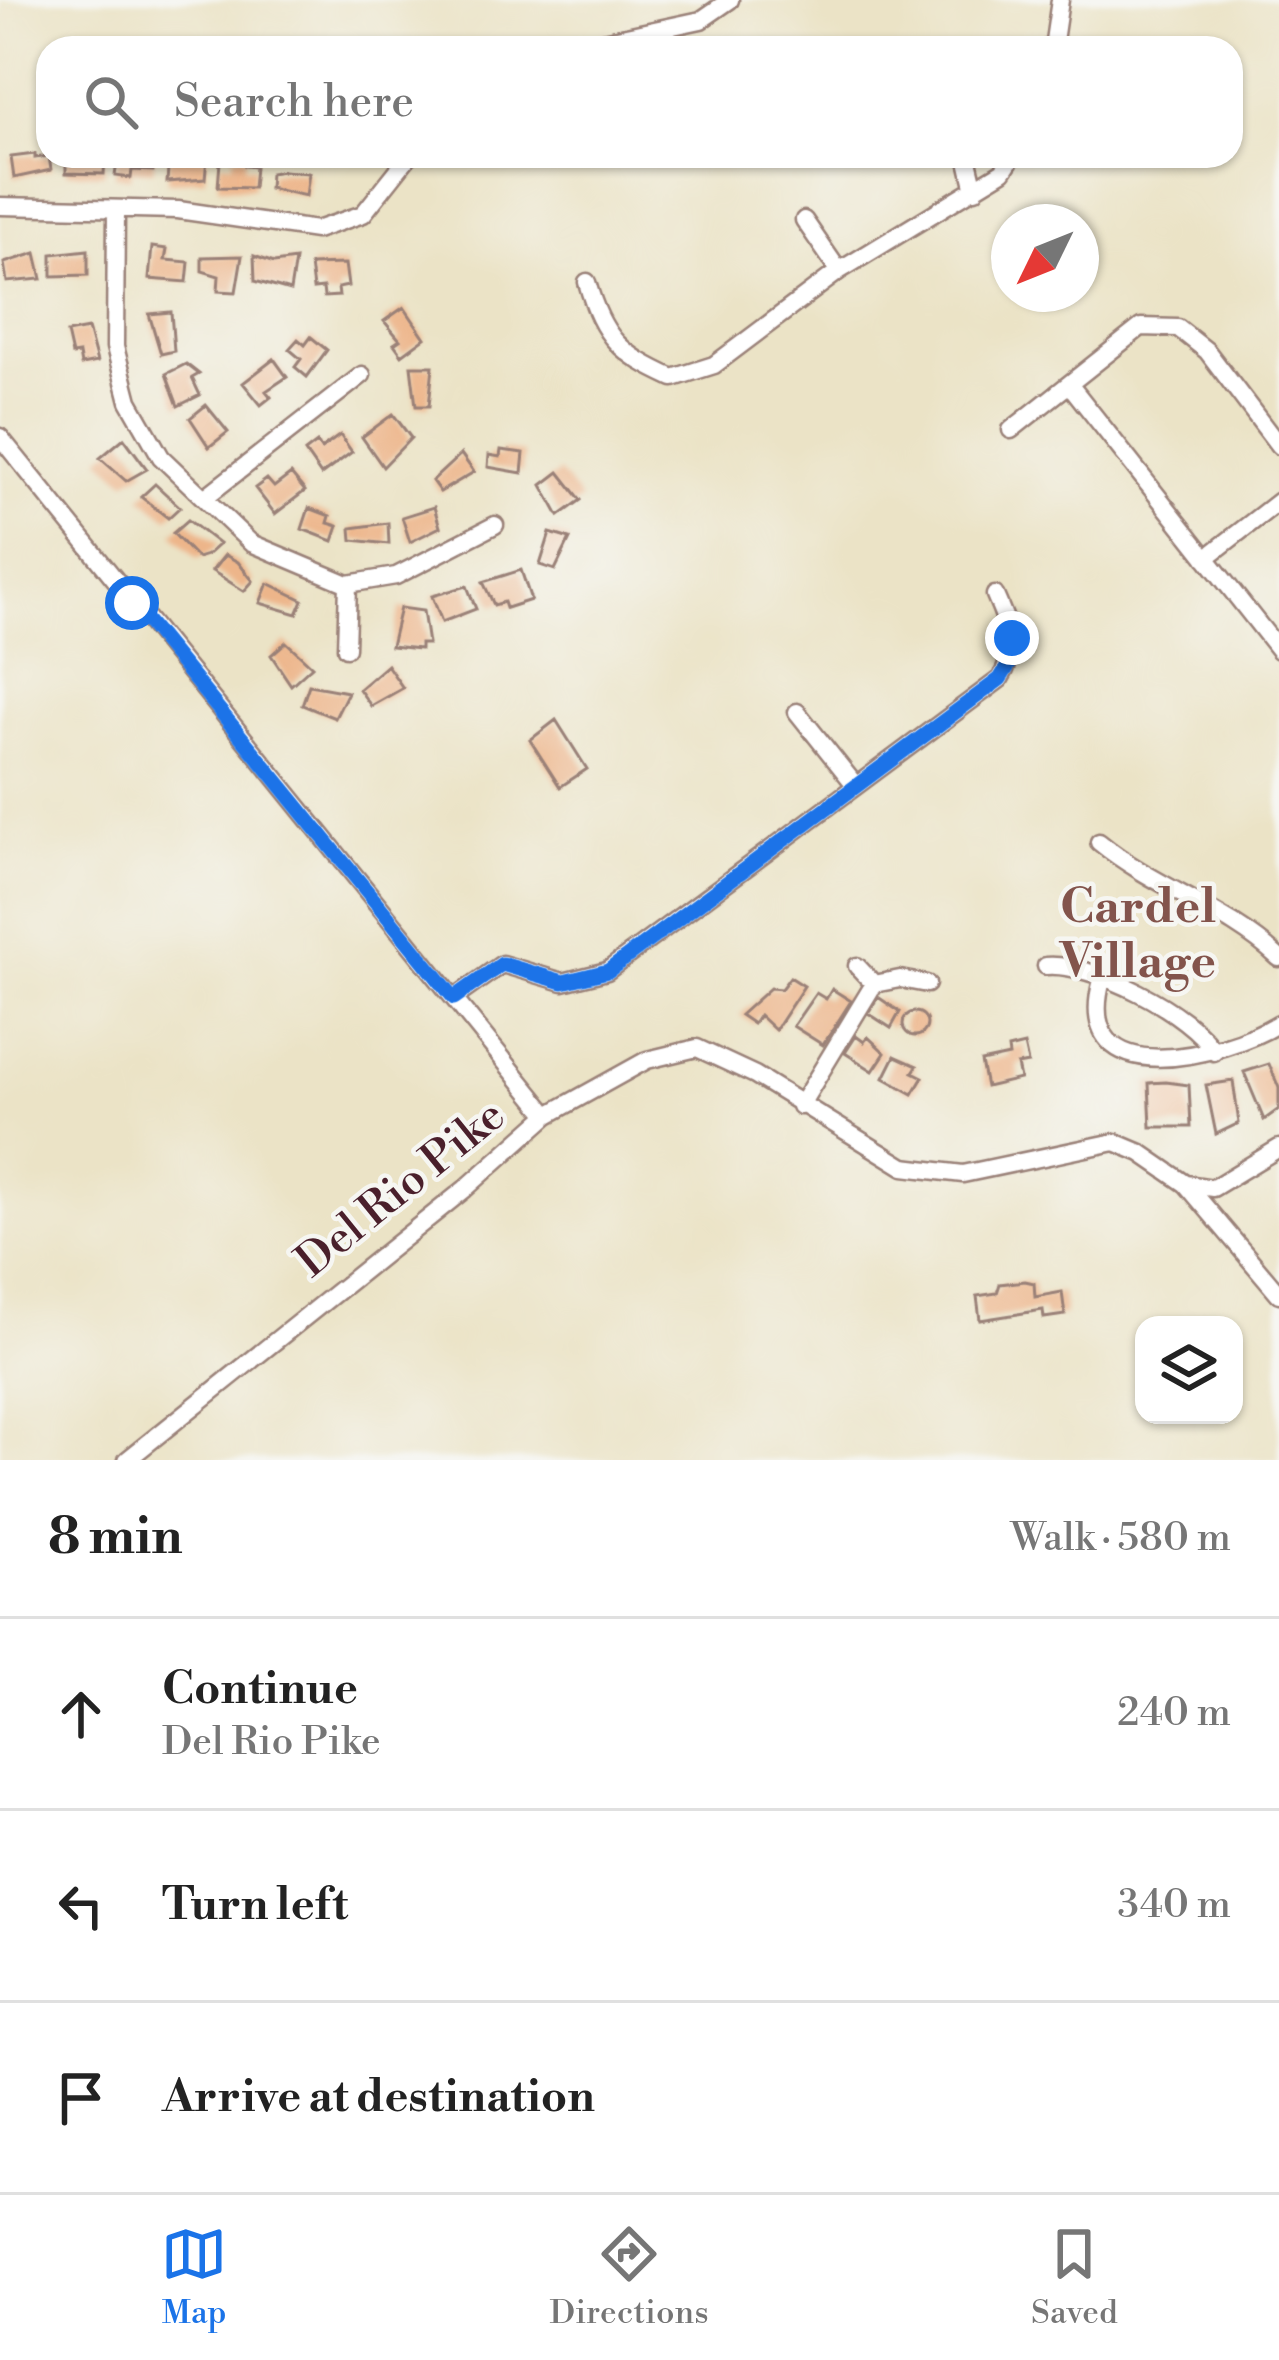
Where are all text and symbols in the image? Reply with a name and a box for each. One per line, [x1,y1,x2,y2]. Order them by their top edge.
search box [36,36,1243,168]
icon: search [78,69,144,135]
text: Search here [174,74,414,131]
north arrow [991,204,1099,312]
route start [105,576,159,630]
route end [985,611,1039,665]
district label: Cardel Village [1058,878,1216,993]
street label: Del Rio Pike [285,1087,517,1291]
map controls [1135,1316,1243,1424]
button: layers [1135,1316,1243,1424]
text: 8 min [48,1506,183,1570]
text: Walk · 580 m [1010,1514,1231,1563]
text: Continue [162,1661,358,1718]
icon: ahead [48,1681,114,1747]
text: 240 m [1117,1689,1231,1738]
text: Del Rio Pike [162,1718,381,1767]
icon: left [48,1873,114,1939]
text: Turn left [162,1877,348,1934]
text: 340 m [1118,1881,1231,1930]
icon: arrive [48,2065,114,2131]
text: Arrive at destination [162,2069,595,2126]
tab: Map [161,2221,227,2334]
tab: Directions [550,2221,709,2334]
tab: Saved [1031,2221,1118,2334]

